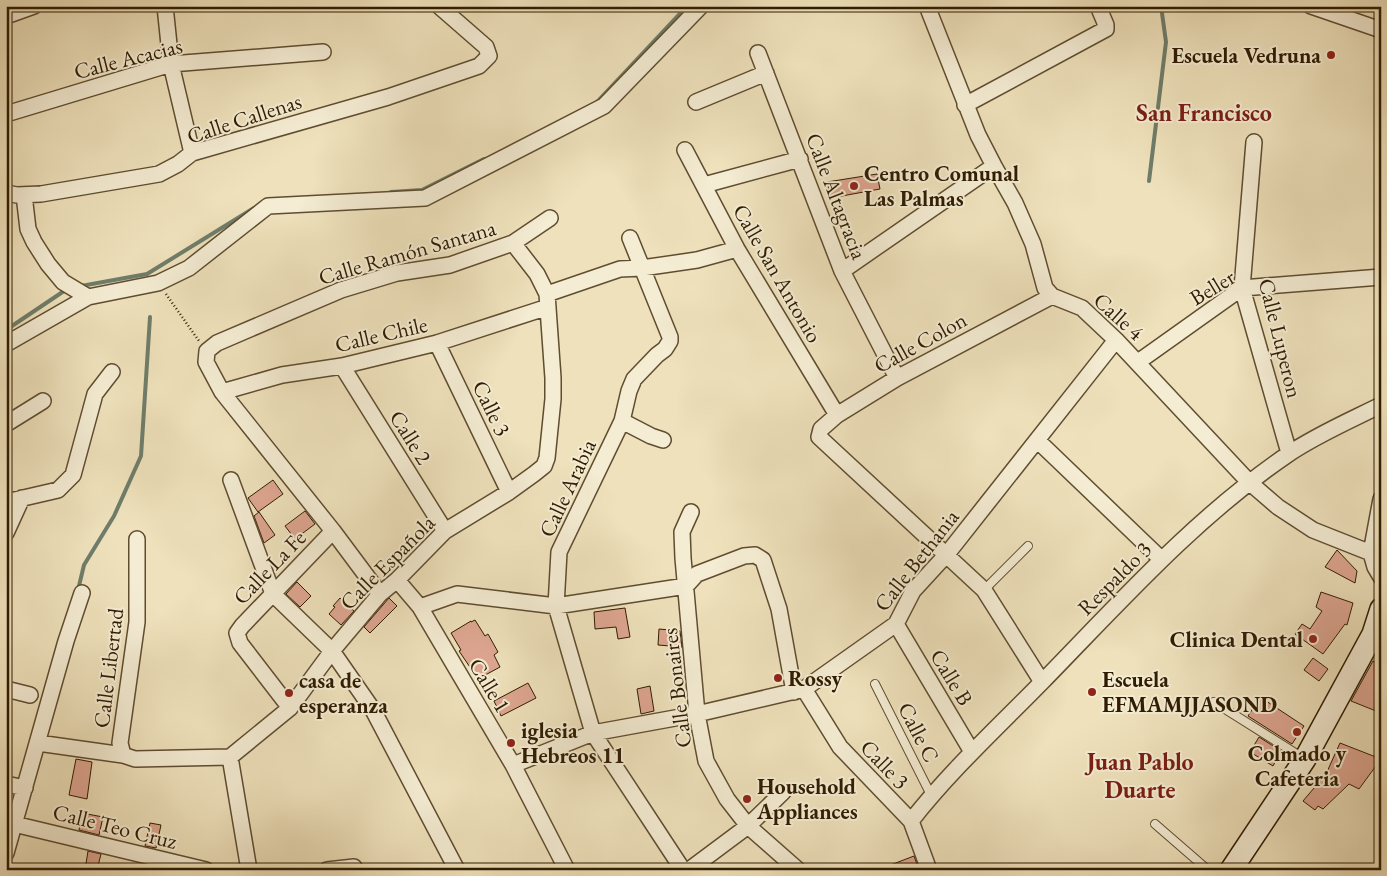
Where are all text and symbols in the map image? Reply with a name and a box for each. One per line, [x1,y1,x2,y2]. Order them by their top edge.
street label: Calle Acacias [71,31,185,86]
place label: Escuela Vedruna [1171,41,1321,70]
marker: Escuela Vedruna [1325,49,1337,61]
street label: Calle Callenas [183,86,305,151]
district label: San Francisco [1136,97,1272,128]
street label: Calle Altagracia [799,129,874,264]
place label: Centro Comunal Las Palmas [864,159,1019,213]
marker: Centro Comunal Las Palmas [848,180,860,192]
street label: Calle San Antonio [726,199,829,348]
street label: Calle Ramón Santana [315,213,499,292]
street label: Beller [1184,262,1241,312]
street label: Calle Luperon [1252,275,1309,401]
street label: Calle 4 [1087,286,1150,347]
street label: Calle Colon [869,305,972,380]
street label: Calle Chile [332,310,431,359]
street label: Calle 3 [466,376,517,441]
street label: Calle 2 [383,405,439,470]
street label: Calle Arabia [532,434,603,542]
street label: Calle Bethania [867,503,966,617]
street label: Calle Española [333,508,441,616]
street label: Calle La Fe [227,523,312,611]
street label: Respaldo 3 [1071,535,1158,622]
street label: Calle Libertad [87,606,130,730]
place label: Clinica Dental [1170,625,1303,654]
street label: Calle Bonaires [655,626,698,750]
marker: Clinica Dental [1307,633,1319,645]
street label: Calle B [923,644,980,711]
street label: Calle 1 [462,653,517,718]
place label: Rossy [788,664,842,693]
place label: Escuela EFMAMJJASOND [1102,665,1277,719]
place label: casa de esperanza [299,666,388,720]
marker: Rossy [772,672,784,684]
marker: Escuela EFMAMJJASOND [1086,686,1098,698]
marker: casa de esperanza [283,687,295,699]
street label: Calle C [891,697,946,767]
place label: iglesia Hebreos 11 [521,716,625,770]
marker: Colmado y Cafeteria [1291,726,1303,738]
street label: Calle 3 [854,733,915,795]
marker: iglesia Hebreos 11 [505,737,517,749]
place label: Colmado y Cafeteria [1248,739,1347,793]
district label: Juan Pablo Duarte [1085,746,1193,805]
place label: Household Appliances [756,772,858,826]
marker: Household Appliances [741,793,753,805]
street label: Calle Teo Cruz [50,797,181,856]

